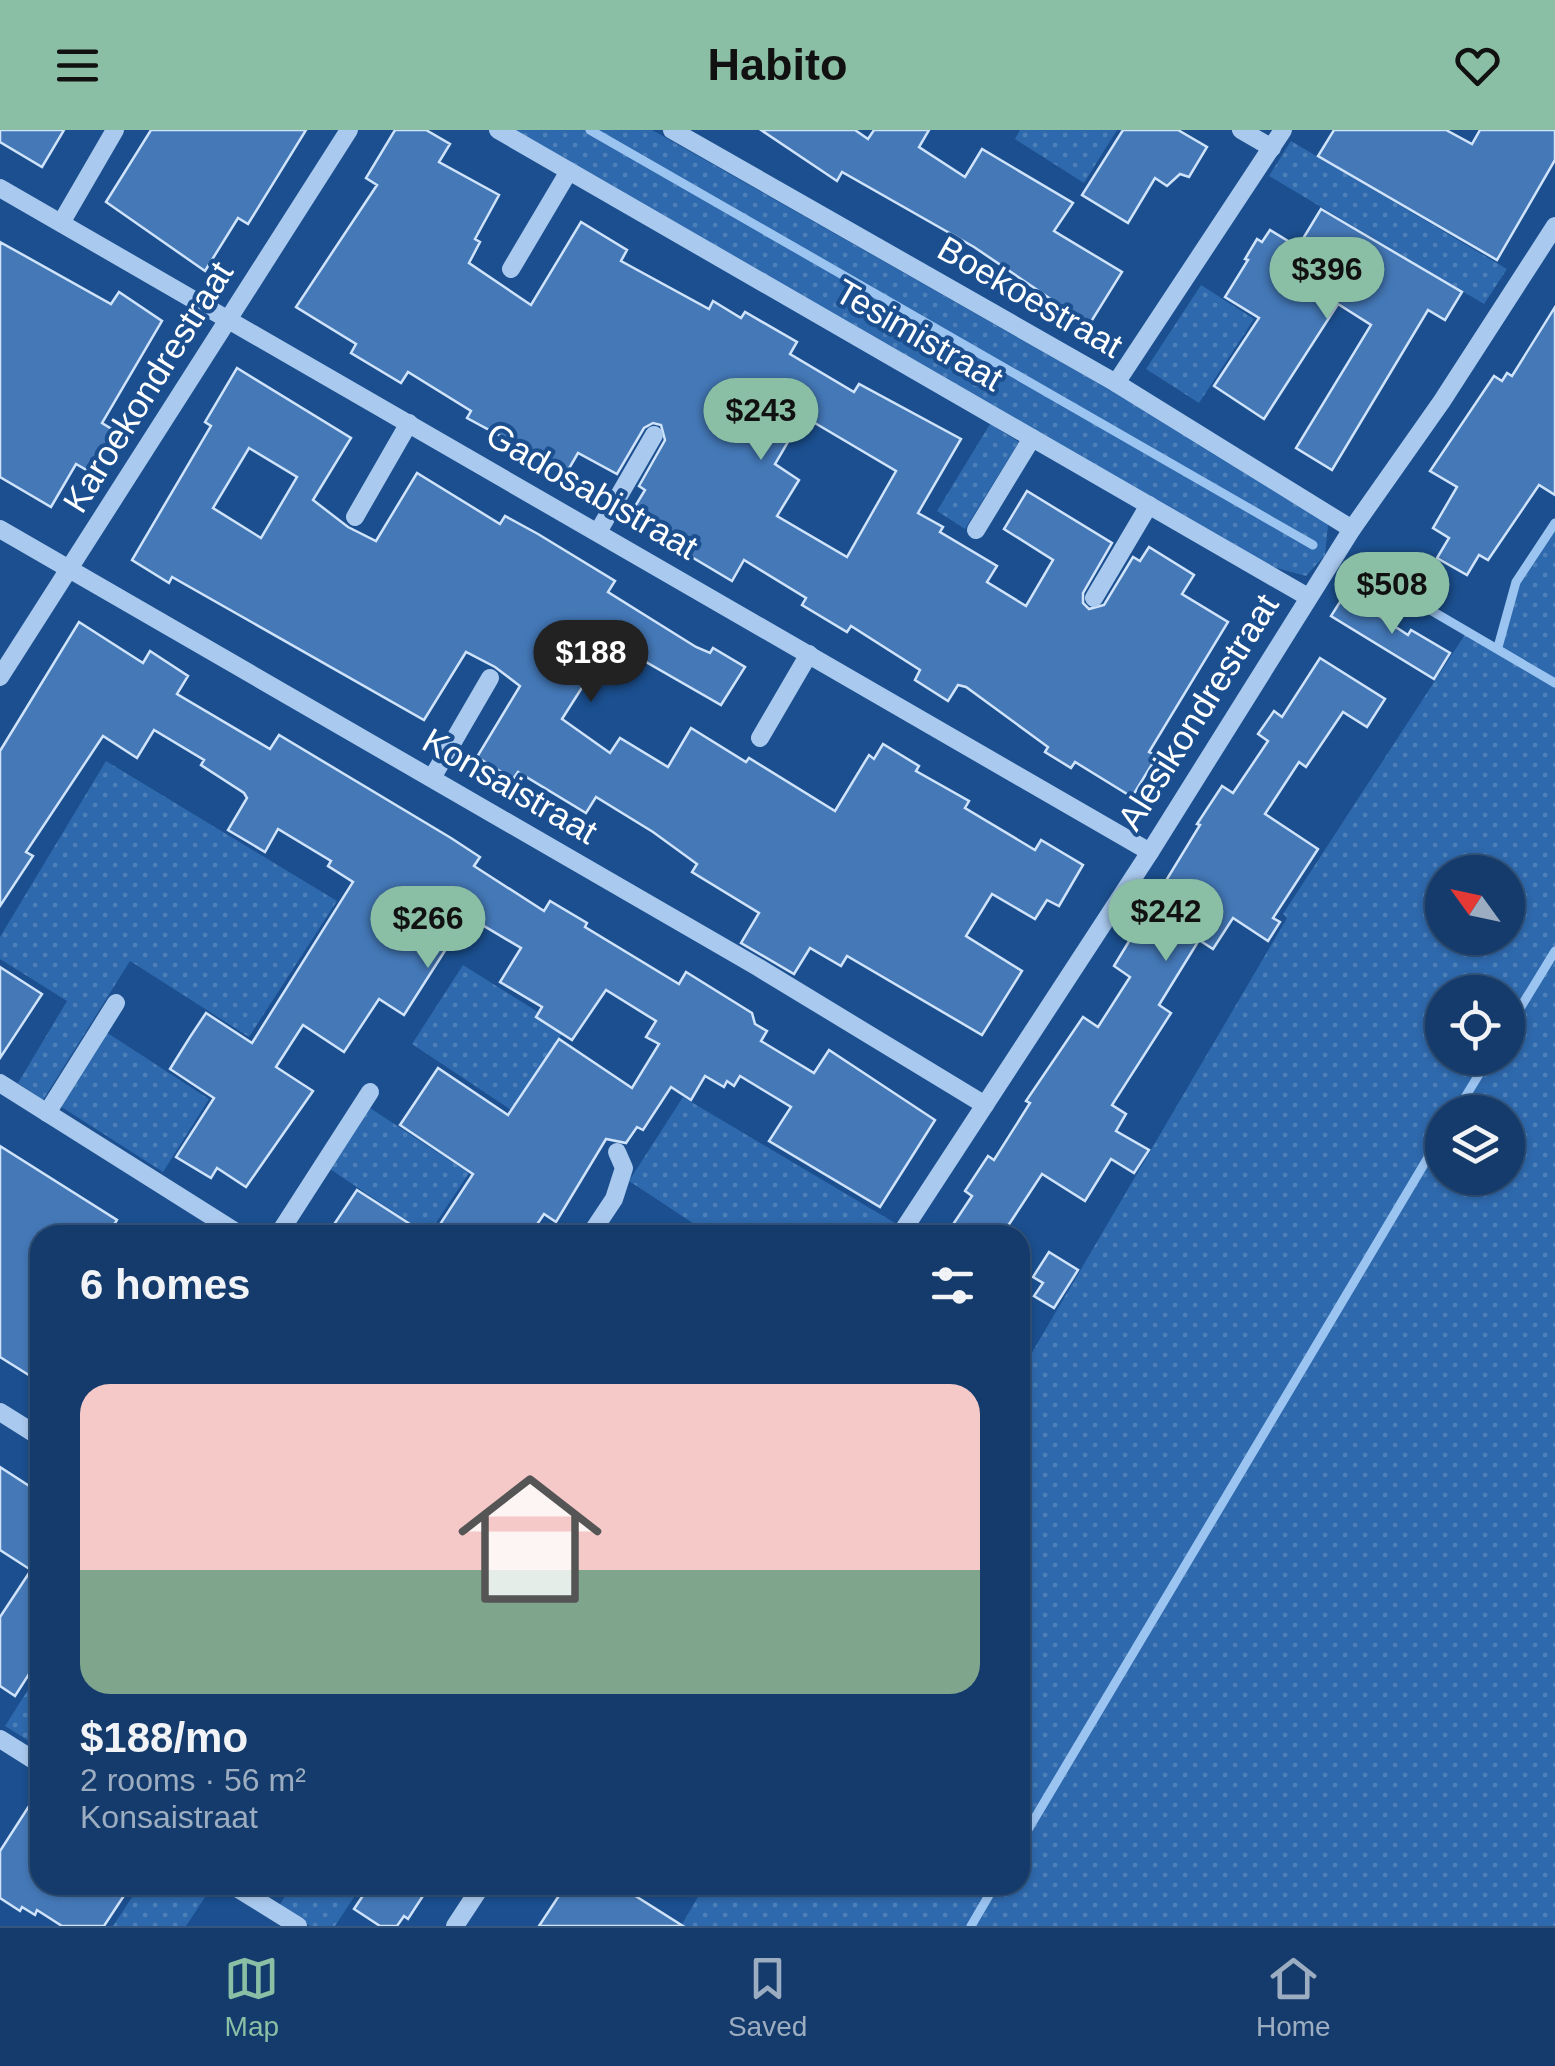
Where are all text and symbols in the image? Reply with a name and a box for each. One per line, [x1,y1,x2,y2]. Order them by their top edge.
icon: menu [50,38,105,93]
icon: heart [1450,38,1505,93]
text: Habito [708,39,848,90]
street label: Boekoestraat [931,228,1130,365]
pin: $396 [1268,237,1386,322]
text: $396 [1291,251,1363,287]
street label: Karoekondrestraat [55,254,241,519]
street label: Tesimistraat [829,271,1010,398]
pin: $243 [702,378,820,463]
text: $243 [725,392,797,428]
street label: Gadosabistraat [480,414,705,567]
pin: $508 [1333,552,1451,637]
text: $508 [1356,566,1428,602]
street label: Alesikondrestraat [1109,587,1286,837]
pin: $188 [532,620,650,705]
text: $188 [555,634,627,670]
street label: Konsaistraat [416,720,604,851]
north arrow [1425,855,1525,955]
map controls [1425,855,1525,1195]
pin: $242 [1107,879,1225,964]
pin: $266 [369,886,487,971]
text: $242 [1130,893,1202,929]
text: $266 [392,900,464,936]
button: locate [1425,975,1525,1075]
button: layers [1425,1095,1525,1195]
icon: filters [925,1258,980,1313]
text: 6 homes [80,1261,250,1308]
icon: home [440,1449,620,1629]
text: $188/mo [80,1714,248,1761]
text: 2 rooms · 56 m² [80,1762,306,1798]
text: Konsaistraat [80,1799,258,1835]
tab: Map [224,1951,279,2043]
tab: Saved [728,1951,807,2043]
tab: Home [1256,1951,1331,2043]

